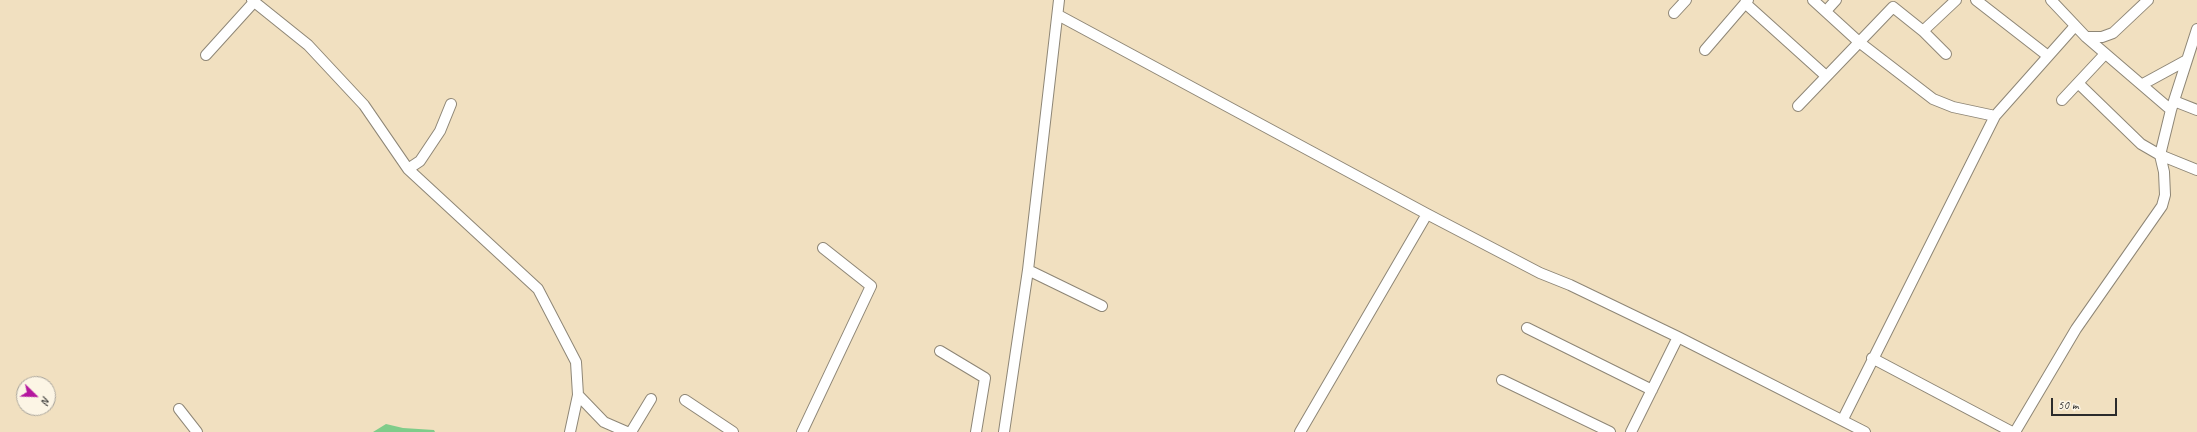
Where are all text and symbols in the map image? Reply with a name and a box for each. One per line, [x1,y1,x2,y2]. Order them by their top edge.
north arrow [16,376,56,416]
scale bar [2053,390,2119,416]
text: N [38,394,54,406]
text: 50 m [2058,397,2078,413]

